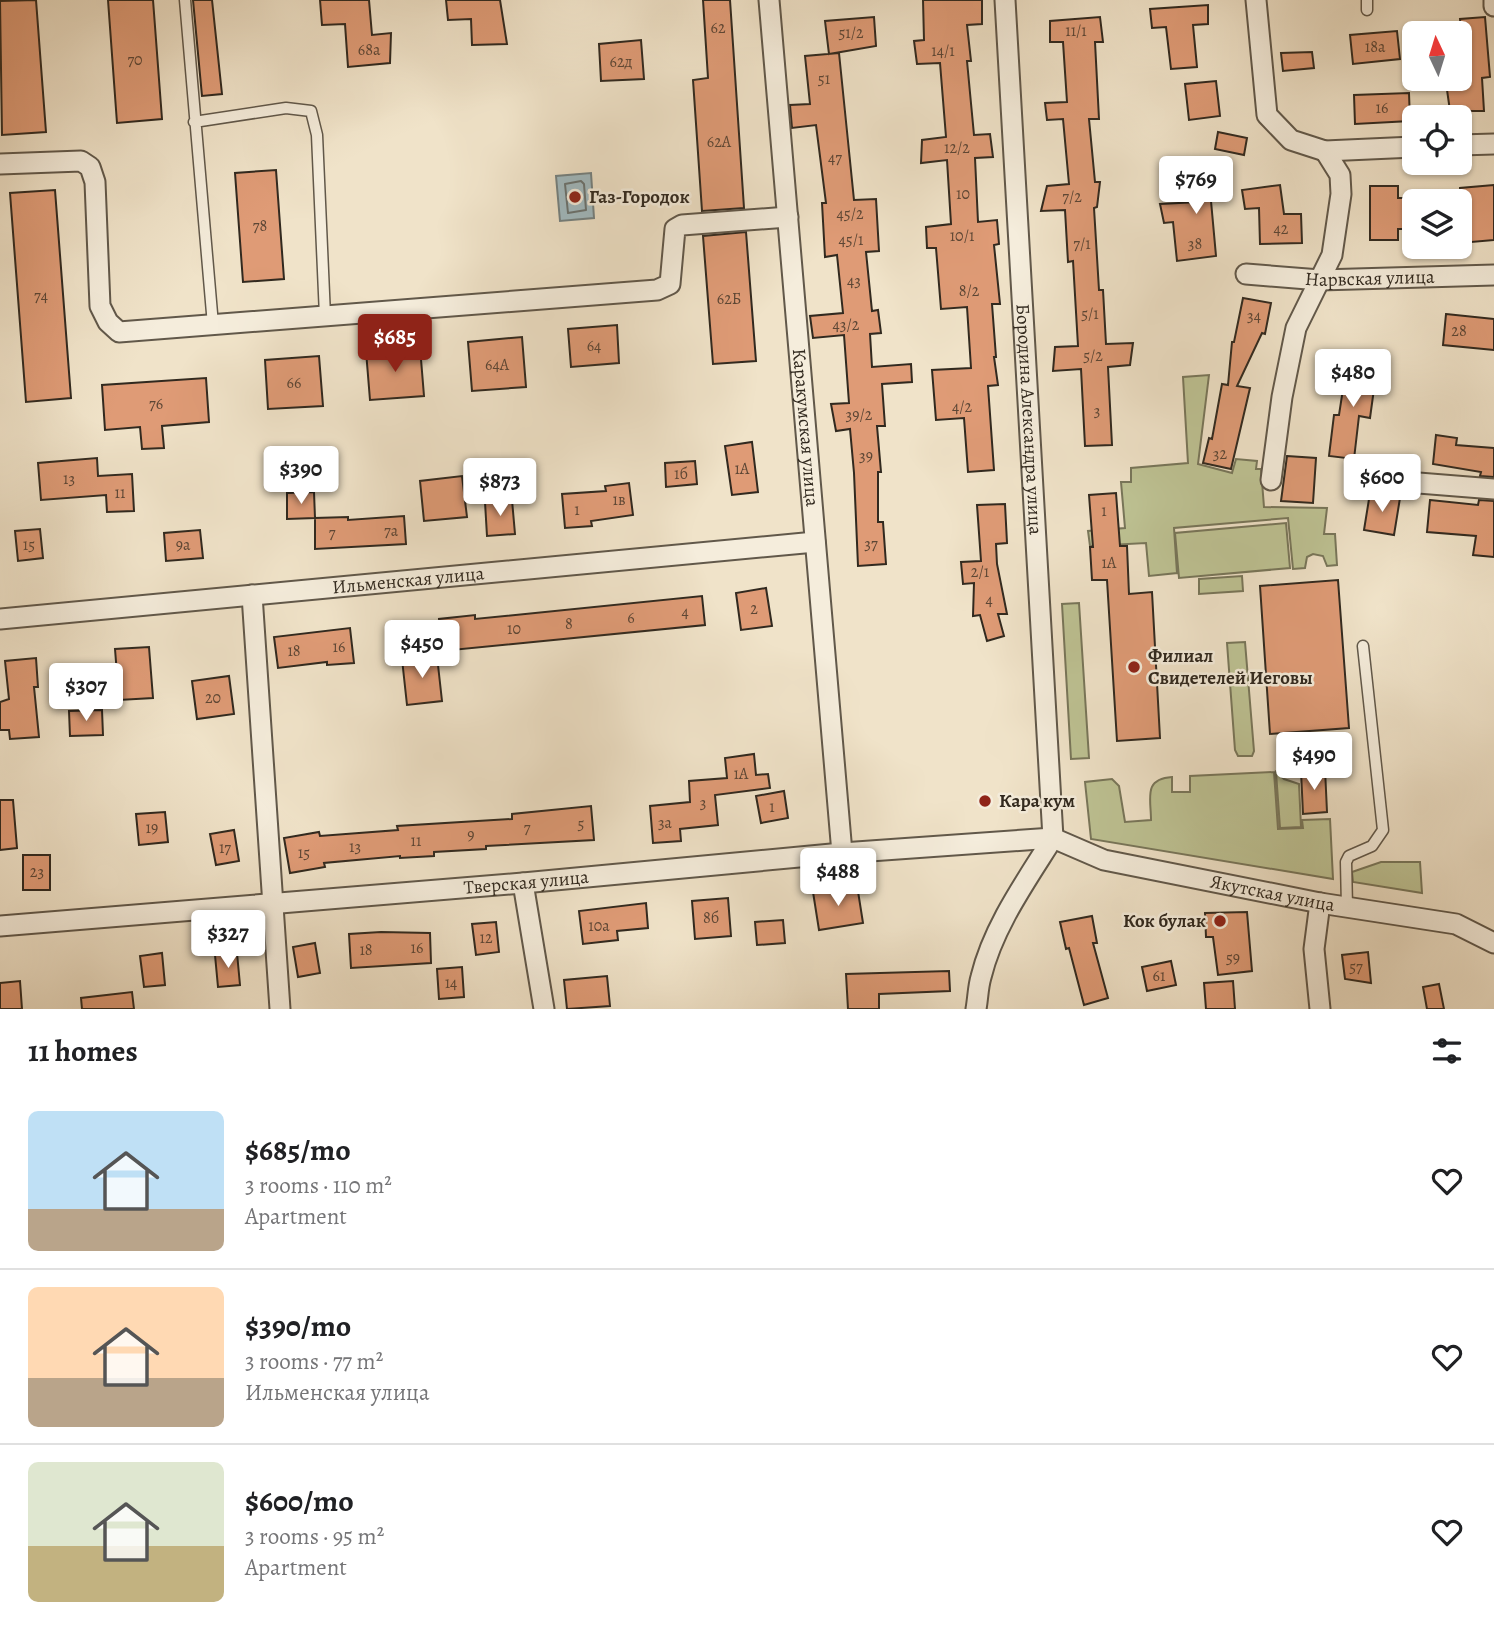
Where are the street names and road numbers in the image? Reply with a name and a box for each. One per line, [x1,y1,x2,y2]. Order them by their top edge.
street label: Нарвская улица [1304,264,1435,293]
street label: Бородина Александра улица [1009,303,1049,536]
street label: Каракумская улица [786,347,825,508]
street label: Ильменская улица [331,560,486,601]
street label: Тверская улица [463,864,590,901]
street label: Якутская улица [1208,868,1337,918]

